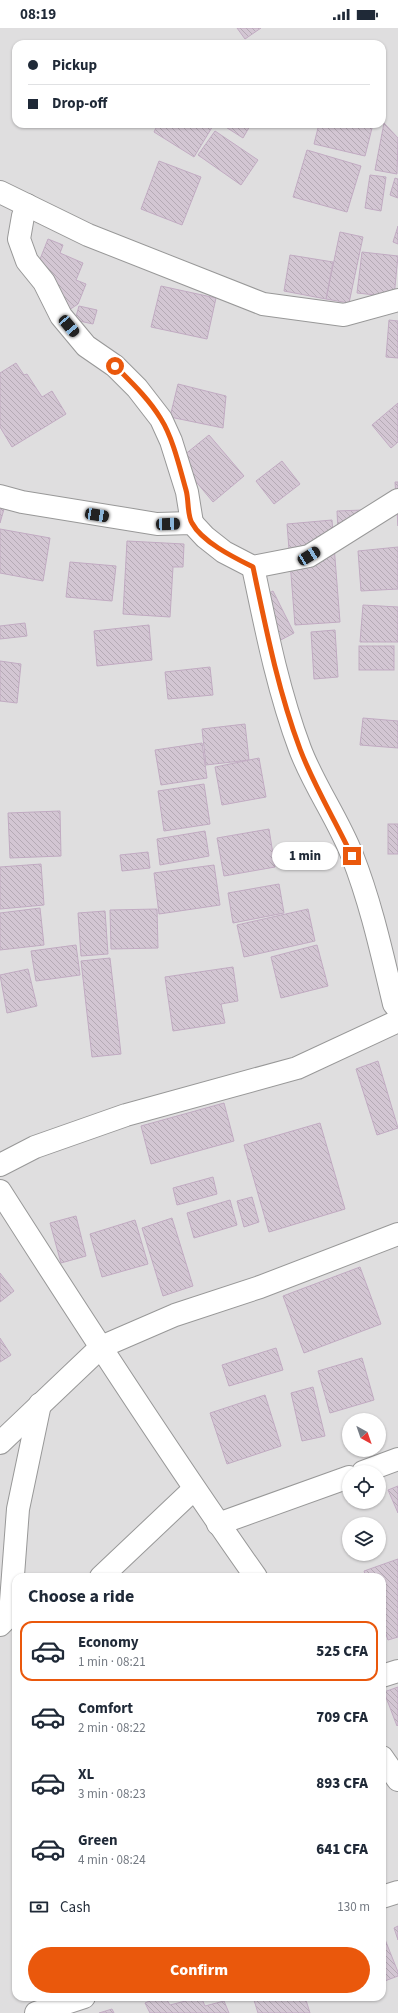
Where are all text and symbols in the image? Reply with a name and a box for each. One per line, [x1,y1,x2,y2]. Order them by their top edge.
text: 08:19 [20,4,56,25]
text: Pickup [52,55,97,76]
text: Drop-off [52,93,107,114]
car [57,313,81,339]
route start [106,357,124,375]
car [84,507,110,523]
car [156,518,180,530]
car [296,545,322,567]
callout: 1 min [272,842,338,870]
text: 1 min [289,847,321,865]
route end [343,847,361,865]
north arrow [342,1413,386,1457]
map controls [342,1413,386,1561]
button: locate [342,1465,386,1509]
button: layers [342,1517,386,1561]
text: Choose a ride [28,1584,134,1609]
text: Economy [78,1632,139,1653]
icon: car [30,1633,66,1669]
text: 525 CFA [316,1641,368,1662]
text: 1 min · 08:21 [78,1653,146,1671]
text: Comfort [78,1698,133,1719]
icon: car [30,1699,66,1735]
text: 709 CFA [316,1707,368,1728]
text: 2 min · 08:22 [78,1719,146,1737]
text: XL [78,1764,94,1785]
icon: car [30,1765,66,1801]
text: 893 CFA [316,1773,368,1794]
text: 3 min · 08:23 [78,1785,146,1803]
text: Green [78,1830,118,1851]
icon: car [30,1831,66,1867]
text: 641 CFA [316,1839,368,1860]
text: 4 min · 08:24 [78,1851,146,1869]
icon: cash [28,1896,50,1918]
text: Cash [60,1897,91,1918]
text: 130 m [337,1898,370,1916]
button: Confirm [28,1947,370,1993]

